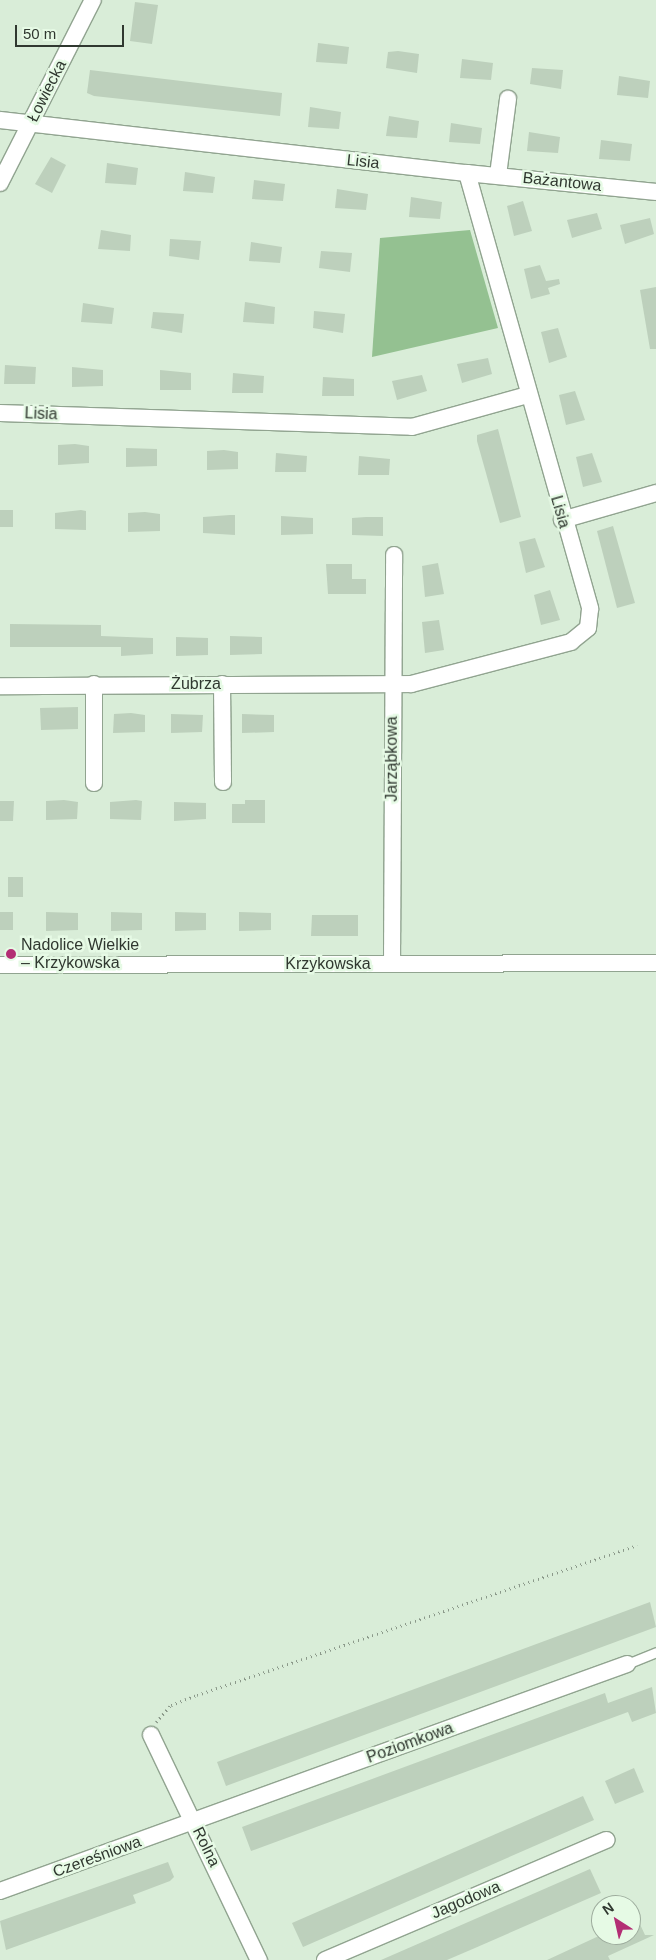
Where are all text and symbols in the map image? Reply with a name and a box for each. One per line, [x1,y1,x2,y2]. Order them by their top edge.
scale bar [18,15,126,47]
text: 50 m [23,25,56,42]
street label: Łowiecka [23,57,71,125]
street label: Lisia [346,151,380,173]
street label: Bażantowa [522,168,602,196]
street label: Lisia [24,404,58,424]
street label: Lisia [546,494,574,530]
street label: Żubrza [171,674,221,694]
street label: Jarząbkowa [382,716,402,802]
place label: Nadolice Wielkie – Krzykowska [21,935,139,973]
marker: Nadolice Wielkie – Krzykowska [5,948,17,960]
street label: Krzykowska [285,954,371,974]
street label: Poziomkowa [364,1718,456,1768]
street label: Rolna [188,1824,224,1870]
street label: Czereśniowa [50,1832,144,1882]
street label: Jagodowa [429,1877,503,1923]
north arrow [591,1895,641,1945]
text: N [599,1899,617,1918]

